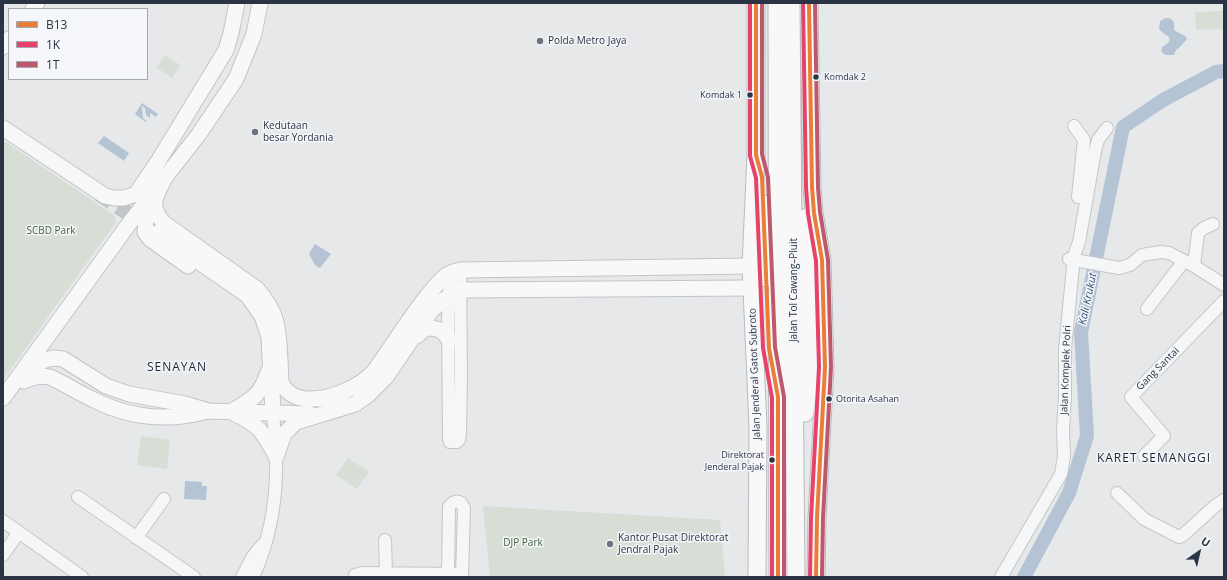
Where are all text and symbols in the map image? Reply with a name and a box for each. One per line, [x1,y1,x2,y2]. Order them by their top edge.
legend [8,8,148,80]
text: B13 [46,16,67,33]
place label: Polda Metro Jaya [548,35,627,47]
text: 1K [46,36,60,53]
marker: Polda Metro Jaya [535,36,545,46]
text: 1T [46,56,59,73]
marker: Komdak 2 [811,72,821,82]
place label: Komdak 2 [824,72,866,82]
place label: Komdak 1 [700,90,742,100]
marker: Komdak 1 [745,90,755,100]
place label: Kedutaan besar Yordania [263,120,333,144]
marker: Kedutaan besar Yordania [250,127,260,137]
park label: SCBD Park [26,225,76,237]
street label: Jalan Tol Cawang–Pluit [788,238,800,342]
water label: Kali Krukut [1076,272,1100,326]
street label: Jalan Jenderal Gatot Subroto [747,308,763,440]
street label: Jalan Komplek Polri [1058,325,1074,415]
street label: Gang Santai [1134,345,1182,393]
district label: SENAYAN [147,361,207,375]
marker: Otorita Asahan [824,394,834,404]
place label: Otorita Asahan [836,394,899,404]
place label: Direktorat Jenderal Pajak [705,450,764,471]
district label: KARET SEMANGGI [1097,452,1211,466]
marker: Direktorat Jenderal Pajak [767,455,777,465]
place label: Kantor Pusat Direktorat Jendral Pajak [618,532,728,556]
north arrow [1179,532,1219,572]
text: U [1198,533,1214,550]
park label: DJP Park [503,537,543,549]
marker: Kantor Pusat Direktorat Jendral Pajak [605,539,615,549]

